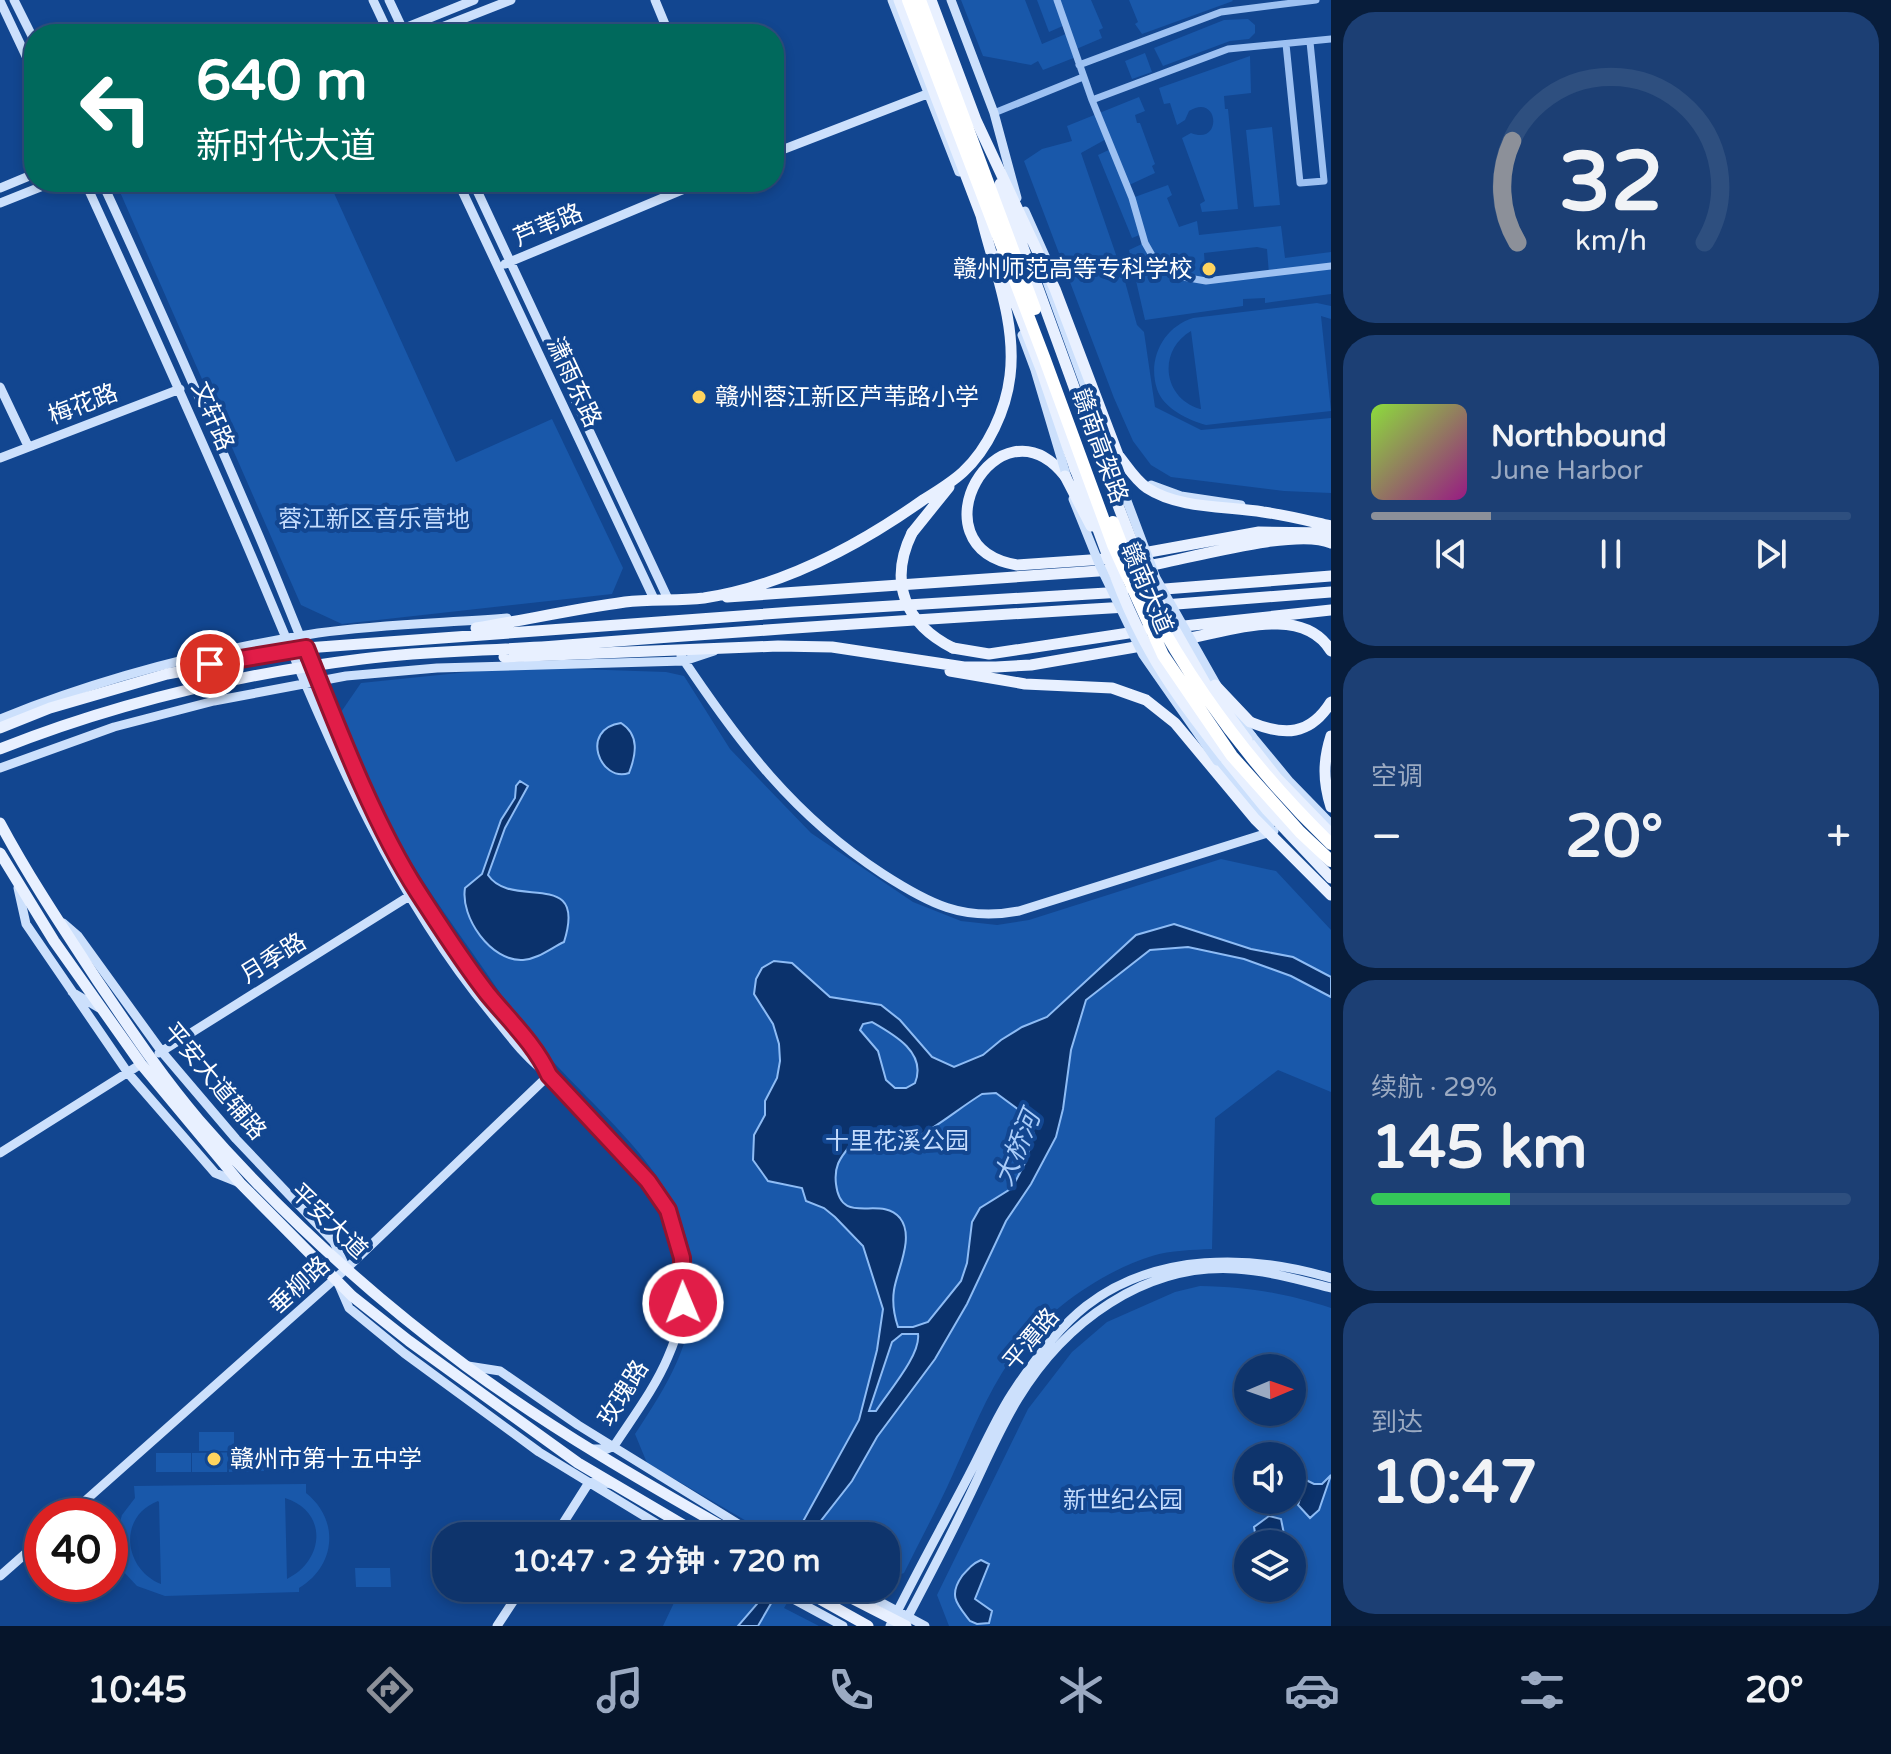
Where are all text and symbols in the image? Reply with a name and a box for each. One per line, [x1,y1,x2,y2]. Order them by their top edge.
text: 640 m [196,48,367,115]
icon: left [64,56,168,160]
text: 新时代大道 [196,125,376,168]
text: 32 [1559,133,1663,233]
street label: 芦苇路 [509,198,587,253]
text: km/h [1575,225,1647,259]
place label: 赣州师范高等专科学校 [953,255,1193,284]
marker: 赣州师范高等专科学校 [1200,260,1218,278]
street label: 潇雨东路 [540,333,607,432]
street label: 文轩路 [185,377,240,455]
street label: 梅花路 [44,378,122,431]
place label: 赣州蓉江新区芦苇路小学 [715,383,979,412]
street label: 赣南高架路 [1065,385,1134,508]
marker: 赣州蓉江新区芦苇路小学 [690,388,708,406]
text: Northbound [1491,418,1667,455]
text: June Harbor [1491,455,1643,486]
park label: 蓉江新区音乐营地 [278,505,470,534]
icon: previous [1429,532,1473,576]
icon: pause [1589,532,1633,576]
icon: next [1749,532,1793,576]
street label: 赣南大道 [1114,538,1179,638]
pin [176,630,244,698]
icon: arrive [188,642,232,686]
text: 空调 [1371,761,1423,792]
text: 20° [1565,801,1663,873]
text: − [1371,811,1402,864]
text: + [1826,811,1851,864]
street label: 月季路 [235,927,311,990]
street label: 平安大道辅路 [157,1017,272,1146]
text: 续航 · 29% [1371,1072,1497,1103]
water label: 大桥河 [988,1102,1049,1190]
text: 145 km [1371,1112,1587,1184]
park label: 十里花溪公园 [825,1127,969,1156]
street label: 平安大道 [284,1178,373,1265]
street label: 垂柳路 [263,1251,336,1320]
position arrow [641,1261,725,1345]
street label: 平潭路 [997,1302,1066,1376]
north arrow [1234,1354,1306,1426]
map controls [1234,1354,1306,1602]
street label: 玫瑰路 [592,1355,655,1431]
text: 到达 [1371,1407,1423,1438]
button: sound [1234,1442,1306,1514]
place label: 赣州市第十五中学 [230,1445,422,1474]
text: 10:47 [1371,1447,1537,1519]
marker: 赣州市第十五中学 [205,1450,223,1468]
park label: 新世纪公园 [1063,1486,1183,1515]
speed limit sign: 40 [24,1498,128,1602]
button: layers [1234,1530,1306,1602]
text: 10:47 · 2 分钟 · 720 m [512,1543,820,1580]
icon: directions [362,1662,418,1718]
icon: music [592,1662,648,1718]
icon: phone [823,1662,879,1718]
icon: climate [1053,1662,1109,1718]
icon: car [1284,1662,1340,1718]
icon: filters [1514,1662,1570,1718]
text: 10:45 [87,1669,187,1712]
text: 20° [1745,1669,1804,1712]

